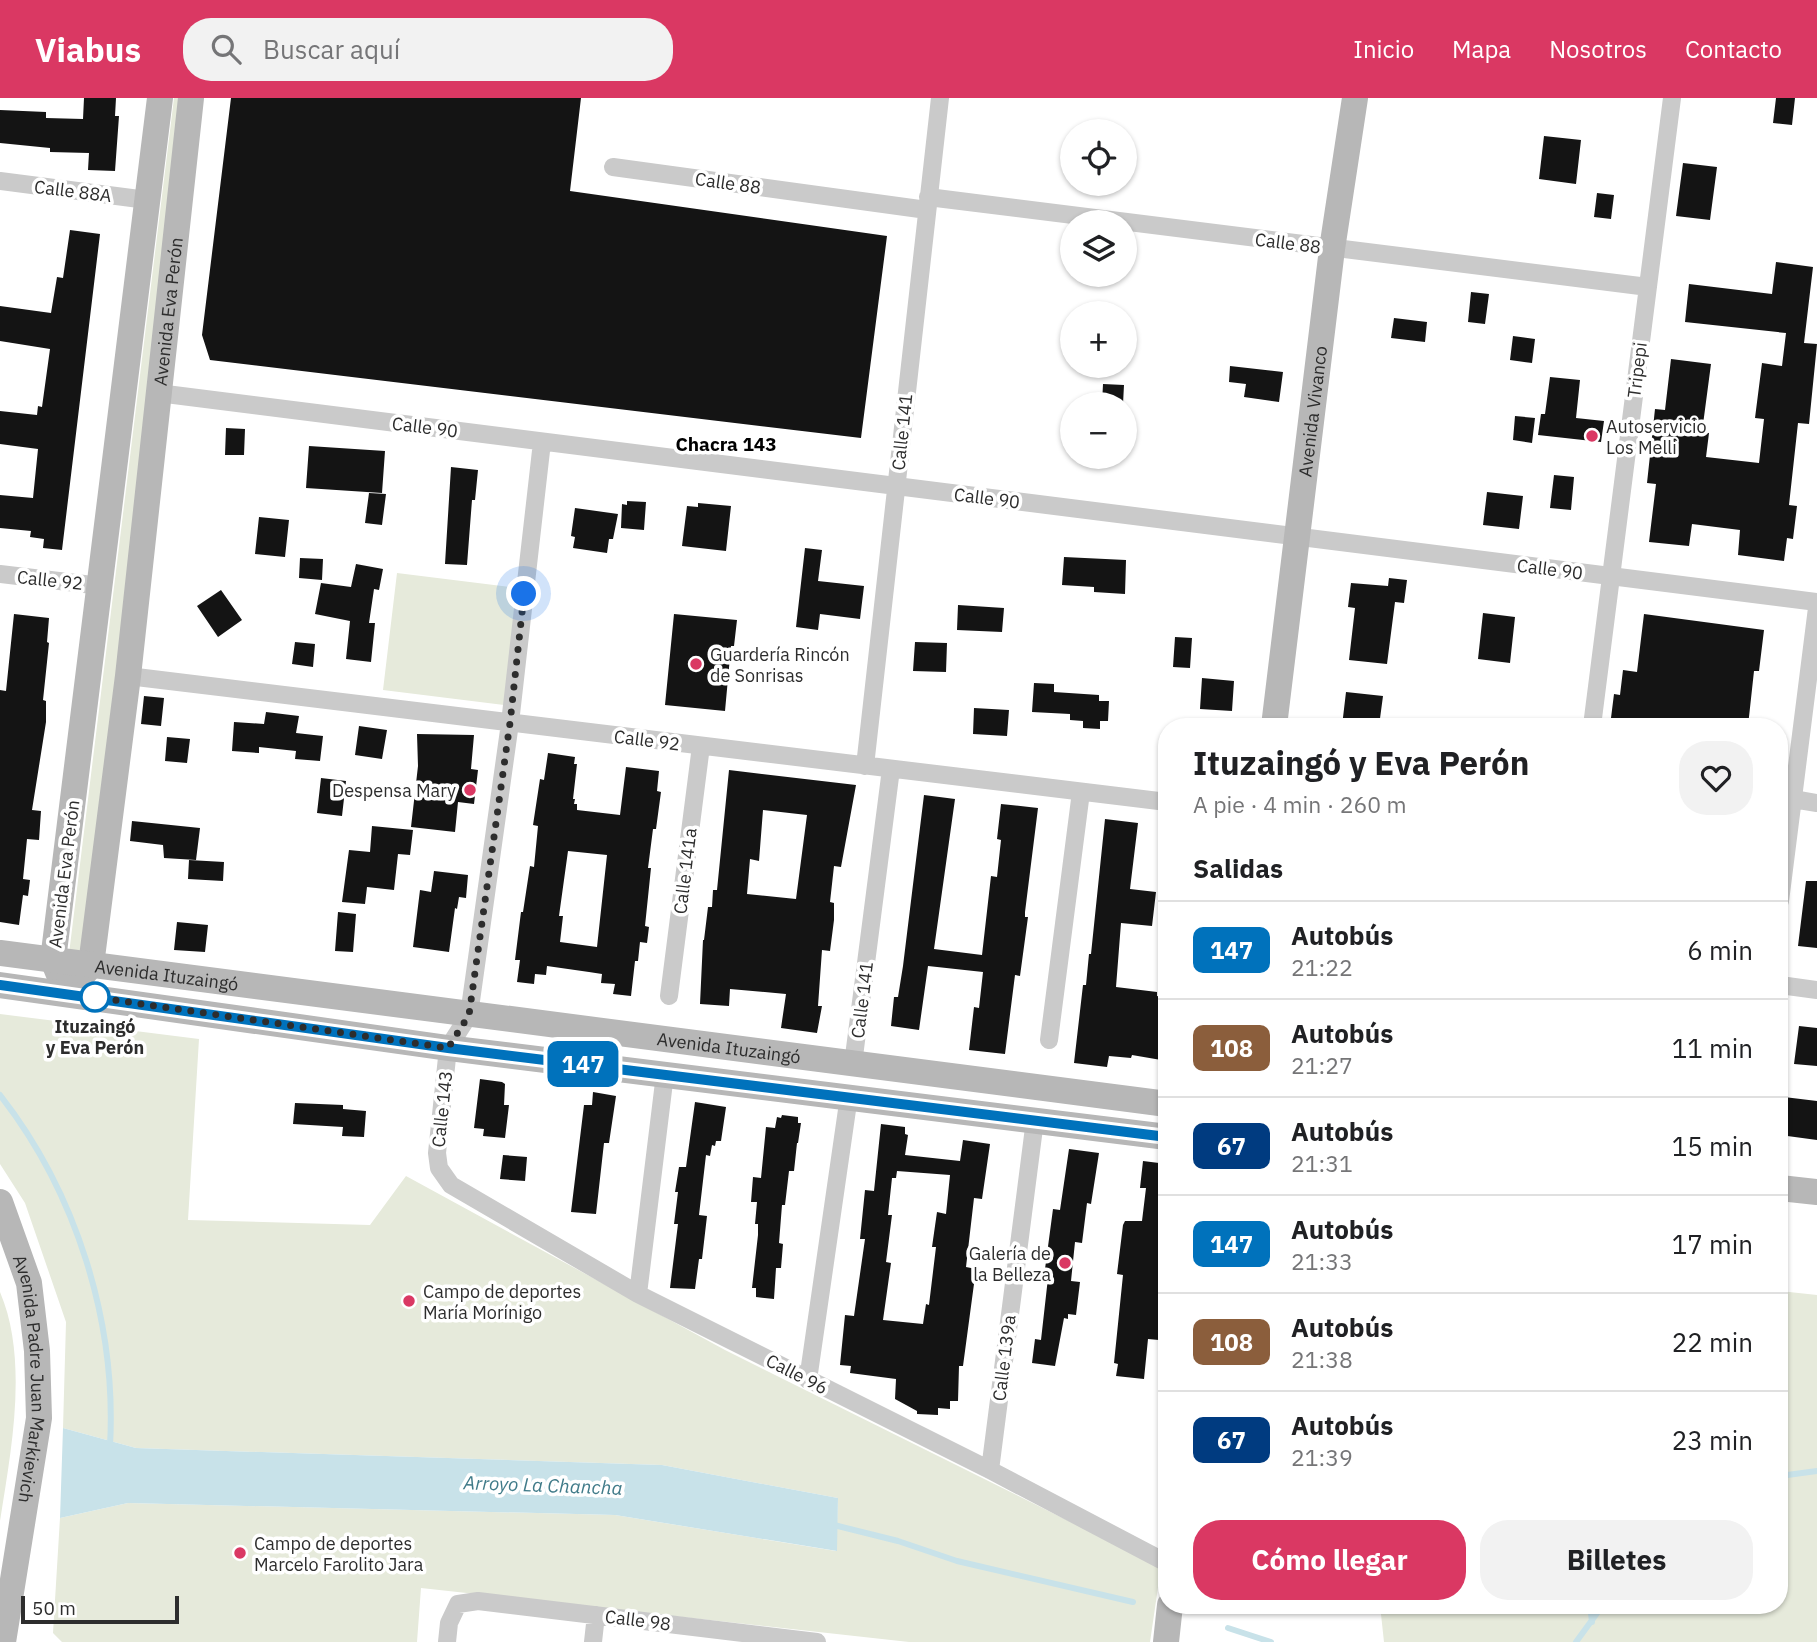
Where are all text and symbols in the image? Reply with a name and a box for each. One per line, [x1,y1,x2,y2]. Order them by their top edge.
search box [183,18,673,81]
text: Viabus [35,28,141,71]
icon: search [207,30,245,68]
text: Buscar aquí [263,32,400,66]
text: Inicio [1353,33,1414,65]
text: Mapa [1452,33,1511,65]
text: Nosotros [1549,33,1647,65]
text: Contacto [1685,33,1782,65]
map controls [1060,119,1137,469]
button: locate [1060,119,1137,196]
street label: Calle 88 [694,167,762,199]
street label: Calle 88A [33,175,113,207]
button: layers [1060,210,1137,287]
street label: Calle 88 [1254,228,1322,258]
street label: Avenida Eva Perón [148,236,187,387]
button: + [1060,301,1137,378]
street label: Tripepi [1622,341,1652,399]
street label: Avenida Vivanco [1293,344,1332,478]
street label: Calle 141 [887,392,917,472]
button: − [1060,392,1137,469]
street label: Calle 90 [391,412,459,442]
place label: Autoservicio Los Melli [1606,415,1707,459]
marker: Autoservicio Los Melli [1584,428,1600,444]
district label: Chacra 143 [675,432,777,456]
street label: Calle 90 [953,483,1021,513]
street label: Calle 90 [1516,554,1584,584]
street label: Calle 92 [16,565,84,595]
your location [506,576,541,611]
place label: Guardería Rincón de Sonrisas [710,643,850,687]
marker: Guardería Rincón de Sonrisas [688,656,704,672]
street label: Calle 92 [613,725,681,755]
text: Ituzaingó y Eva Perón [1193,741,1529,784]
button: heart [1679,741,1753,815]
place label: Despensa Mary [332,779,456,802]
marker: Despensa Mary [462,782,478,798]
text: A pie · 4 min · 260 m [1193,789,1407,819]
street label: Avenida Eva Perón [44,799,84,949]
street label: Calle 141a [668,826,702,915]
text: Salidas [1193,851,1283,885]
text: Autobús [1291,918,1393,952]
text: 6 min [1687,933,1753,967]
text: 147 [1210,934,1253,966]
text: 21:22 [1291,952,1353,982]
street label: Avenida Ituzaingó [93,954,240,995]
street label: Calle 141 [846,960,878,1040]
marker: Ituzaingó y Eva Perón [80,982,110,1012]
place label: Ituzaingó y Eva Perón [46,1015,144,1059]
text: Autobús [1291,1016,1393,1050]
street label: Avenida Ituzaingó [656,1027,802,1068]
text: 11 min [1672,1031,1753,1065]
text: 108 [1210,1032,1253,1064]
line badge: 147 [543,1041,623,1087]
text: 147 [561,1048,605,1080]
text: 21:27 [1291,1050,1353,1080]
street label: Calle 143 [427,1069,457,1149]
text: Autobús [1291,1114,1393,1148]
text: 15 min [1672,1129,1753,1163]
text: 67 [1217,1130,1246,1162]
text: 21:31 [1291,1148,1353,1178]
text: Autobús [1291,1212,1393,1246]
text: 17 min [1672,1227,1753,1261]
text: 147 [1210,1228,1253,1260]
place label: Galería de la Belleza [969,1242,1051,1286]
text: 21:33 [1291,1246,1353,1276]
street label: Avenida Padre Juan Markievich [8,1251,51,1505]
marker: Galería de la Belleza [1057,1255,1073,1271]
place label: Campo de deportes María Morínigo [423,1280,581,1324]
marker: Campo de deportes María Morínigo [401,1293,417,1309]
text: Autobús [1291,1310,1393,1344]
street label: Calle 139a [987,1313,1021,1402]
text: 22 min [1672,1325,1753,1359]
text: 108 [1210,1326,1253,1358]
text: 21:38 [1291,1344,1353,1374]
street label: Calle 96 [762,1349,832,1399]
text: Autobús [1291,1408,1393,1442]
text: 23 min [1672,1423,1753,1457]
text: 67 [1217,1424,1246,1456]
text: 21:39 [1291,1442,1353,1472]
water label: Arroyo La Chancha [462,1470,623,1500]
button: Cómo llegar [1193,1520,1466,1600]
button: Billetes [1480,1520,1753,1600]
place label: Campo de deportes Marcelo Farolito Jara [254,1532,424,1576]
marker: Campo de deportes Marcelo Farolito Jara [232,1545,248,1561]
scale bar [21,1593,178,1625]
text: 50 m [32,1596,76,1620]
street label: Calle 98 [604,1605,672,1635]

